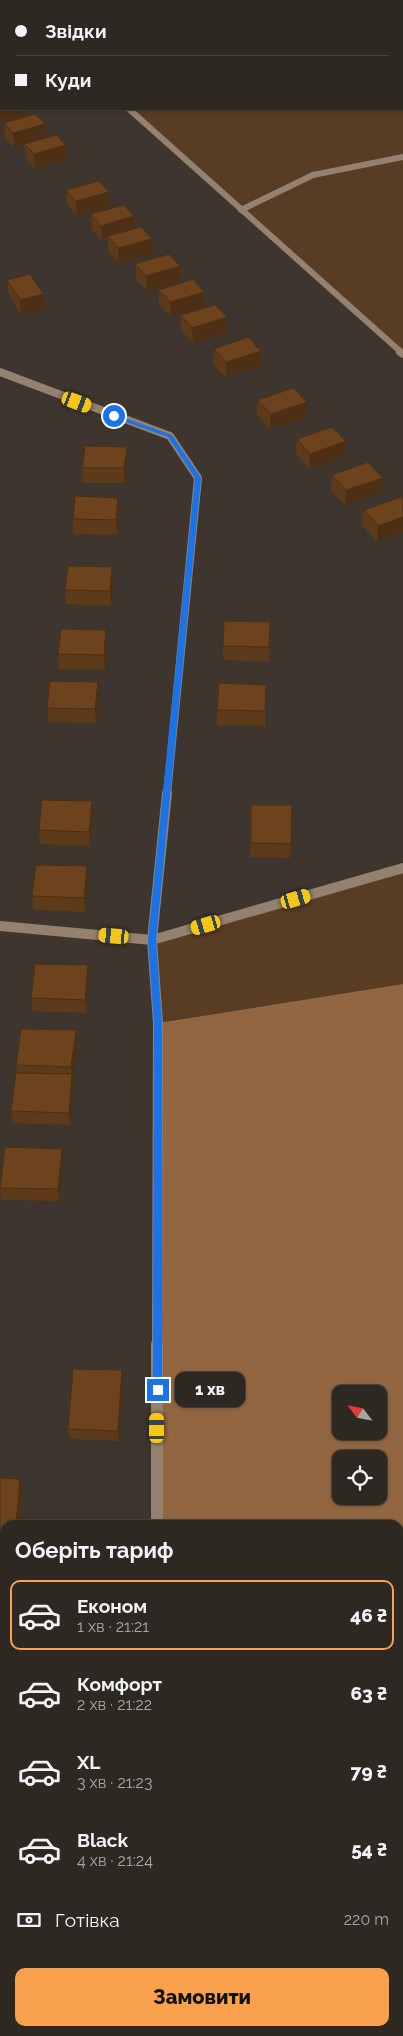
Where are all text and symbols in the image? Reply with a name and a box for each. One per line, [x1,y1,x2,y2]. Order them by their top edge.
text: Звідки [45,20,107,42]
text: Куди [45,69,91,91]
car [60,390,93,414]
route start [103,405,125,427]
car [279,888,312,910]
car [189,914,222,936]
car [98,927,129,945]
callout: 1 хв [176,1372,246,1408]
route end [147,1379,169,1401]
text: 1 хв [195,1380,225,1399]
north arrow [332,1385,388,1440]
map controls [332,1385,387,1505]
car [149,1413,164,1443]
button: locate [332,1450,387,1505]
text: Оберіть тариф [15,1537,173,1563]
icon: car [17,1593,62,1638]
text: Економ [77,1595,147,1617]
text: 46 ₴ [350,1604,387,1626]
text: 1 хв · 21:21 [77,1617,149,1636]
icon: car [17,1671,62,1716]
text: Комфорт [77,1673,162,1695]
text: 63 ₴ [351,1682,387,1704]
text: 2 хв · 21:22 [77,1695,152,1714]
icon: car [17,1749,62,1794]
text: XL [77,1751,100,1773]
text: 79 ₴ [351,1760,387,1782]
text: 3 хв · 21:23 [77,1773,153,1792]
icon: car [17,1827,62,1872]
text: Black [77,1829,128,1851]
text: 54 ₴ [351,1838,387,1860]
text: 4 хв · 21:24 [77,1851,153,1870]
icon: cash [15,1906,43,1934]
text: Готівка [55,1909,120,1931]
text: 220 m [344,1910,389,1929]
button: Замовити [15,1968,389,2026]

